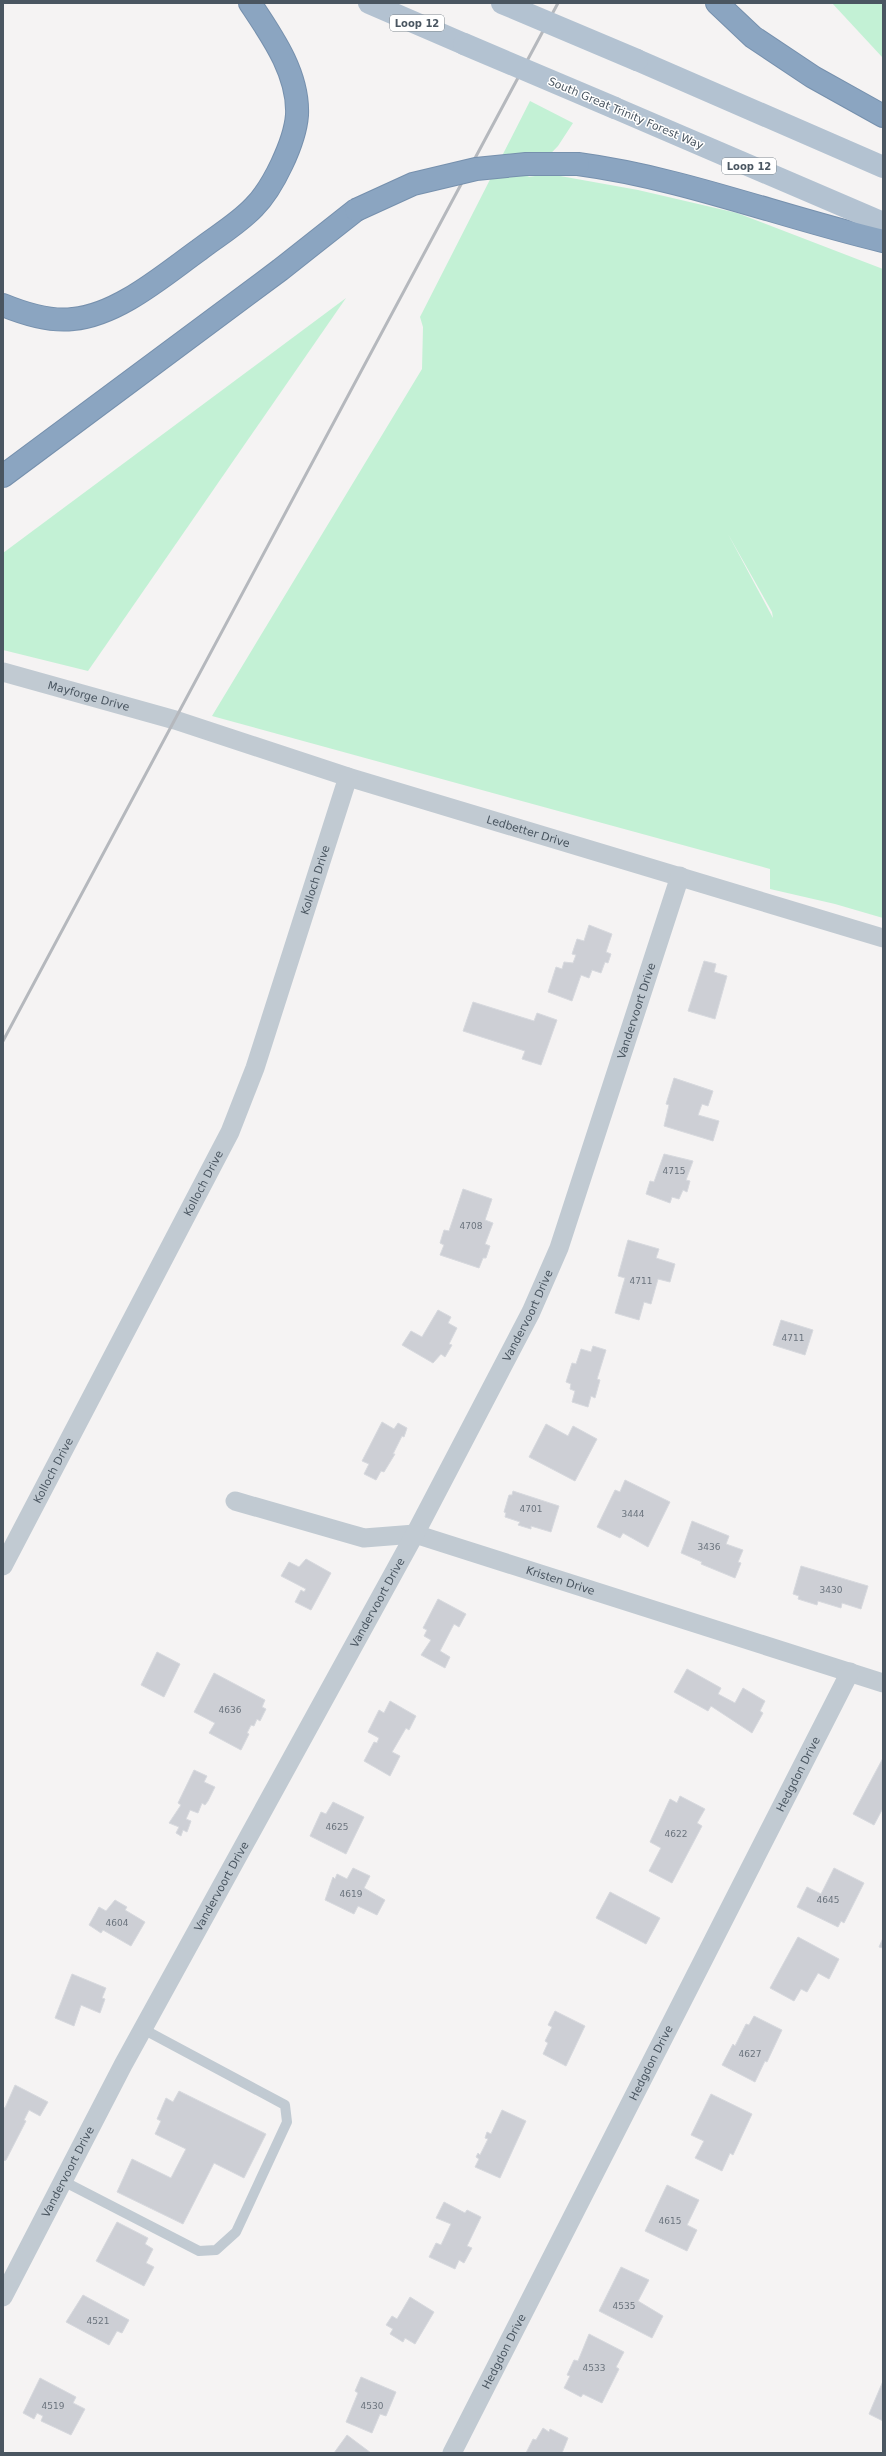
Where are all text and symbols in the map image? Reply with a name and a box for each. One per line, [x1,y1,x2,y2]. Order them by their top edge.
road number: Loop 12 [390,15,444,31]
street label: South Great Trinity Forest Way [546,75,706,152]
road number: Loop 12 [722,158,776,174]
street label: Mayforge Drive [46,679,131,714]
street label: Ledbetter Drive [485,813,572,850]
street label: Kolloch Drive [298,843,333,916]
street label: Vandervoort Drive [615,961,658,1061]
street label: Kolloch Drive [181,1148,226,1218]
house number: 4715 [663,1166,685,1176]
house number: 4708 [460,1221,483,1231]
street label: Vandervoort Drive [500,1268,556,1364]
house number: 4711 [630,1276,652,1286]
house number: 4711 [782,1333,804,1343]
street label: Kolloch Drive [31,1435,76,1506]
house number: 4701 [520,1504,542,1514]
house number: 3444 [622,1509,645,1519]
house number: 3436 [698,1542,721,1552]
street label: Vandervoort Drive [348,1555,408,1650]
street label: Kristen Drive [524,1564,597,1598]
house number: 3430 [820,1585,843,1595]
house number: 4636 [219,1705,242,1715]
street label: Hedgdon Drive [774,1734,823,1814]
house number: 4625 [326,1822,348,1832]
house number: 4622 [665,1829,687,1839]
street label: Vandervoort Drive [192,1839,252,1934]
house number: 4619 [340,1889,363,1899]
house number: 4645 [817,1895,839,1905]
house number: 4604 [106,1918,129,1928]
street label: Hedgdon Drive [627,2023,676,2103]
house number: 4627 [739,2049,761,2059]
street label: Vandervoort Drive [39,2124,97,2220]
house number: 4615 [659,2216,681,2226]
house number: 4535 [613,2301,635,2311]
street label: Hedgdon Drive [480,2312,529,2391]
house number: 4521 [87,2316,109,2326]
house number: 4533 [583,2363,605,2373]
house number: 4519 [42,2401,65,2411]
house number: 4530 [361,2401,384,2411]

